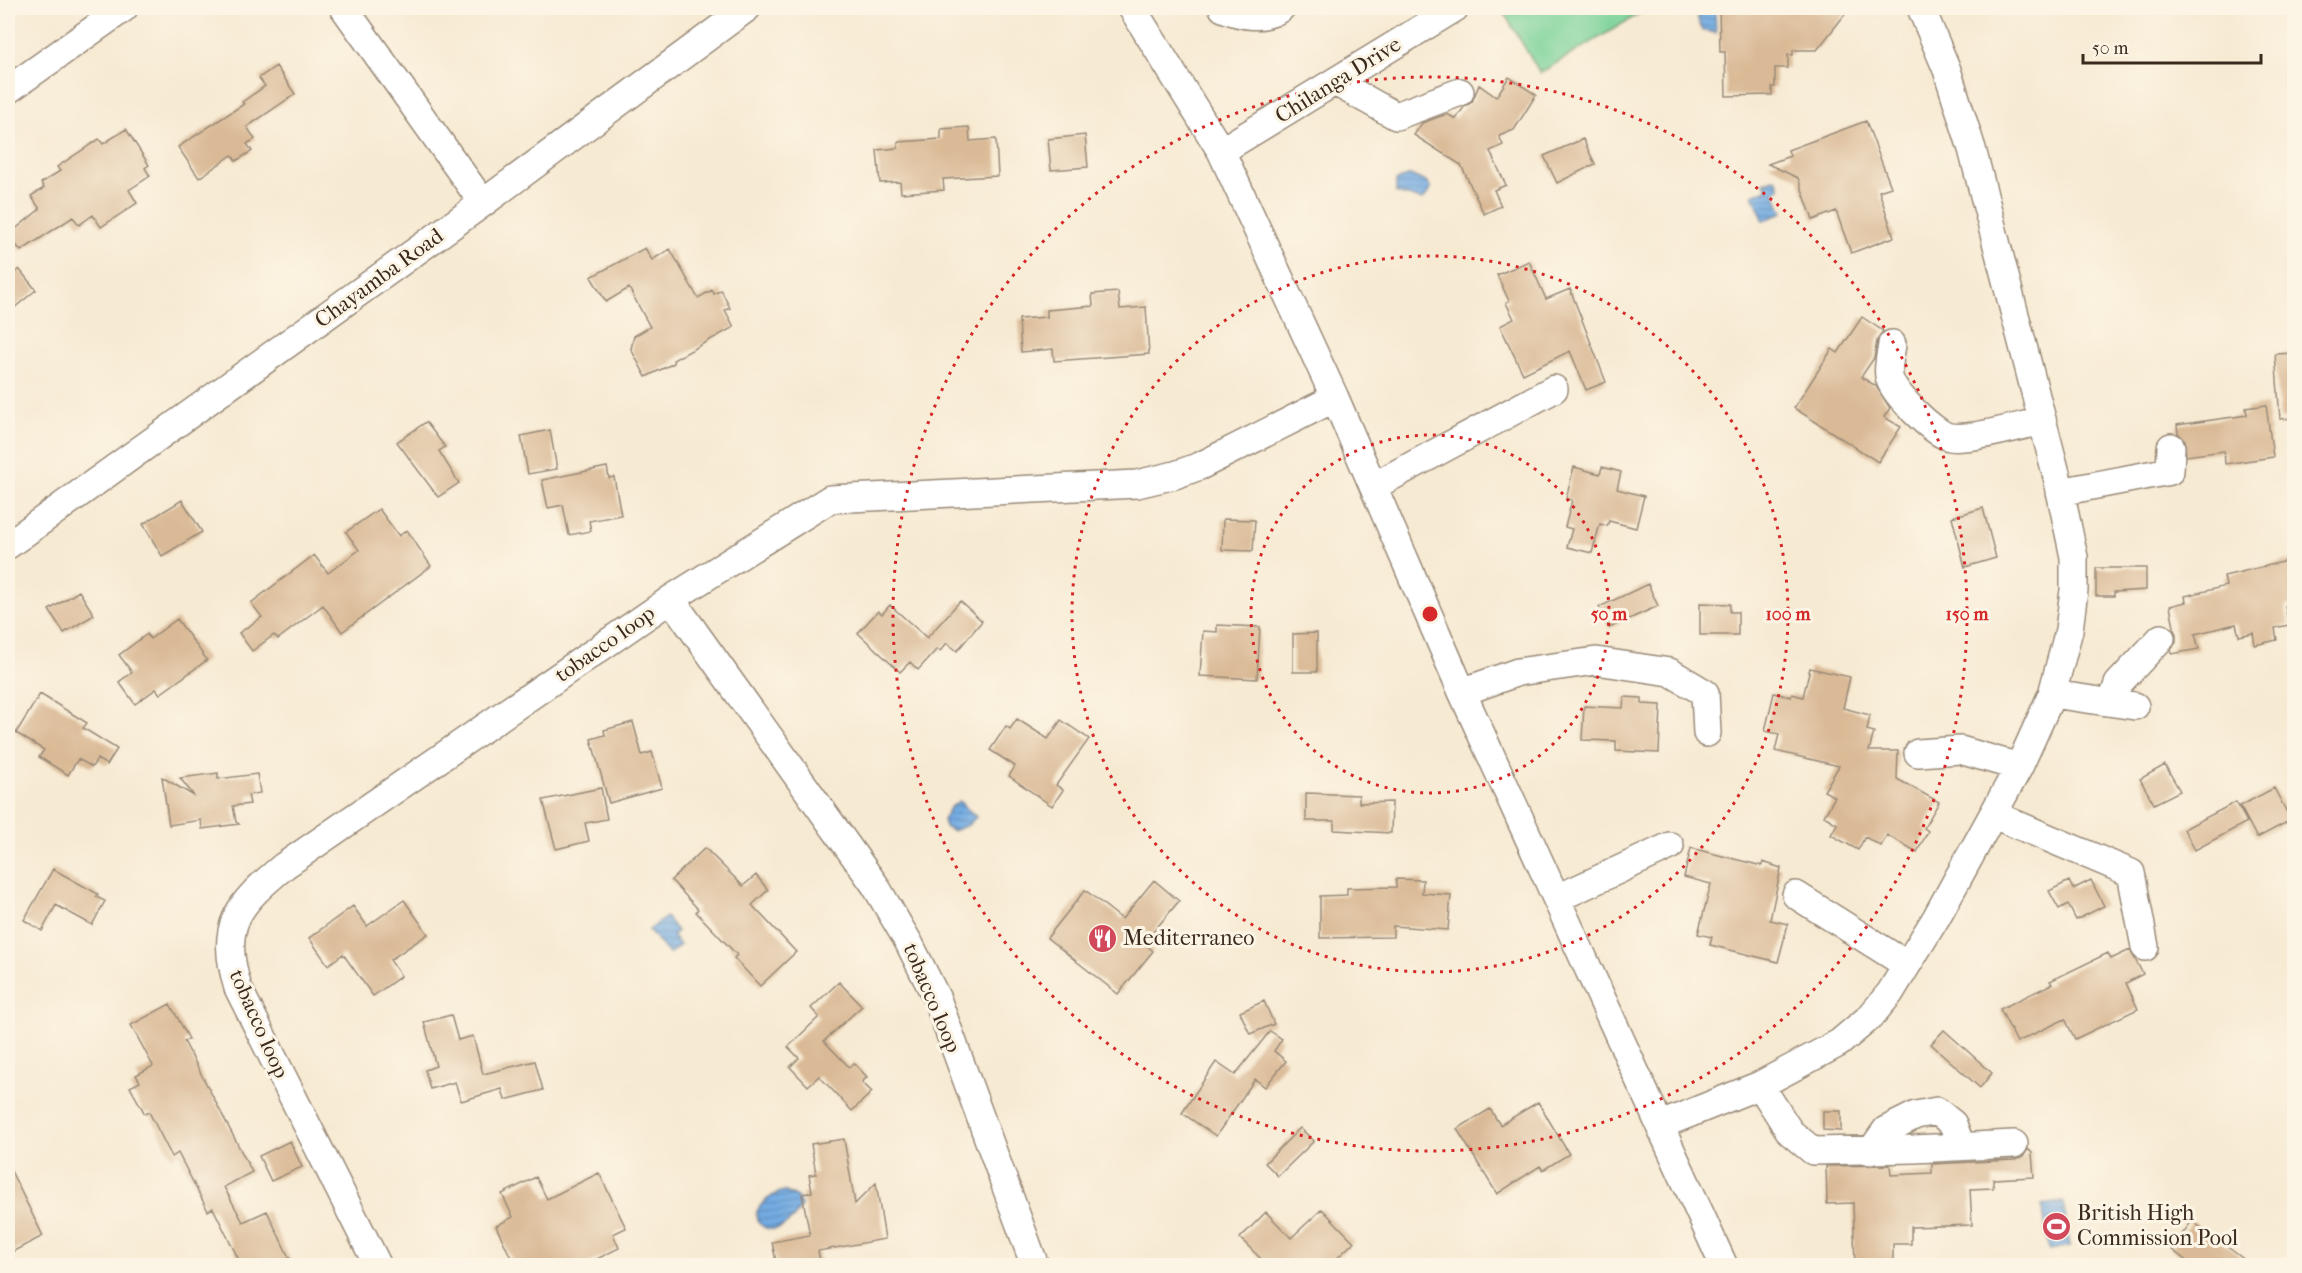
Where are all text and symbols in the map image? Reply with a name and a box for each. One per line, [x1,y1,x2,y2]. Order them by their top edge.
scale bar [2083,27,2262,65]
street label: Chilanga Drive [1270,31,1406,129]
text: 50 m [2092,38,2129,59]
street label: Chayamba Road [310,222,449,333]
street label: tobacco loop [550,600,660,688]
centre of rings [1420,604,1440,624]
text: 50 m [1591,604,1628,625]
text: 100 m [1765,604,1812,625]
text: 150 m [1946,604,1989,625]
restaurant icon: Mediterraneo [1086,922,1118,954]
place label: Mediterraneo [1123,925,1254,951]
street label: tobacco loop [897,939,967,1057]
street label: tobacco loop [224,966,295,1082]
place label: British High Commission Pool [2077,1200,2238,1251]
sports icon: British High Commission Pool [2040,1210,2072,1242]

